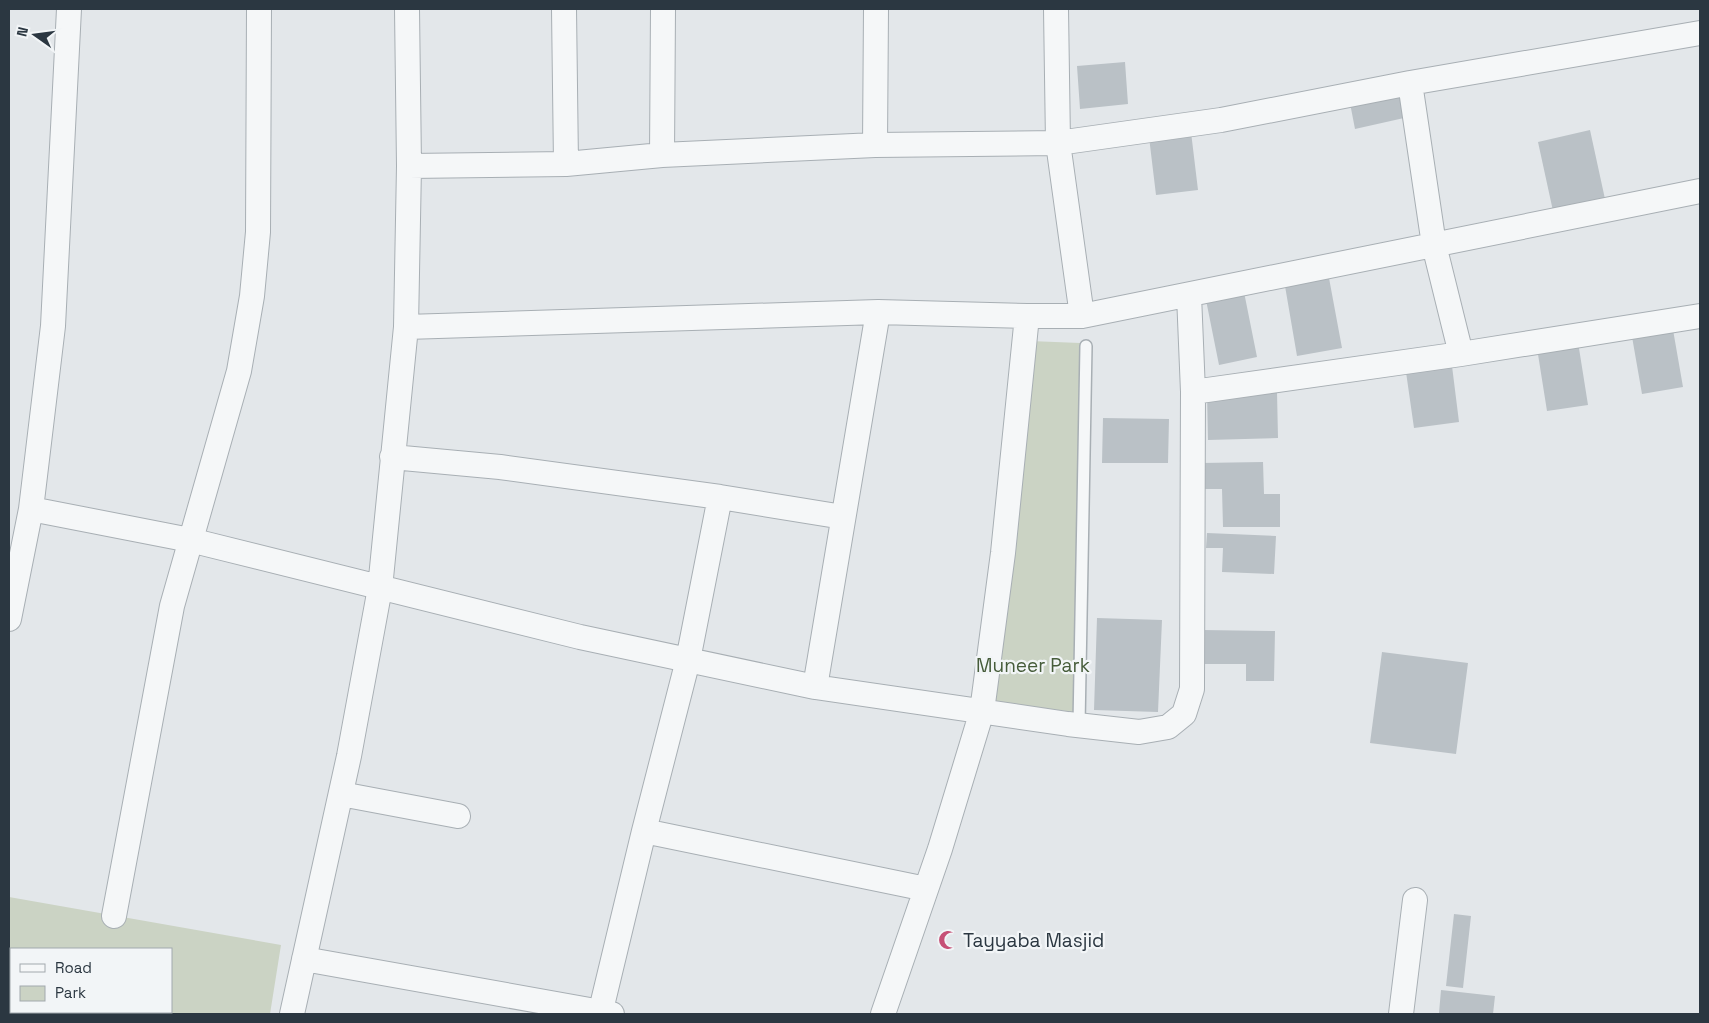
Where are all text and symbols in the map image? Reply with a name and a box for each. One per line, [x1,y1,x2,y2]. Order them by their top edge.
north arrow [10,10,60,60]
text: N [13,25,32,39]
park label: Muneer Park [976,653,1090,678]
place label: Tayyaba Masjid [963,928,1104,953]
mosque icon: Tayyaba Masjid [937,929,959,951]
legend [10,948,172,1013]
text: Road [55,958,92,977]
text: Park [55,983,86,1002]

